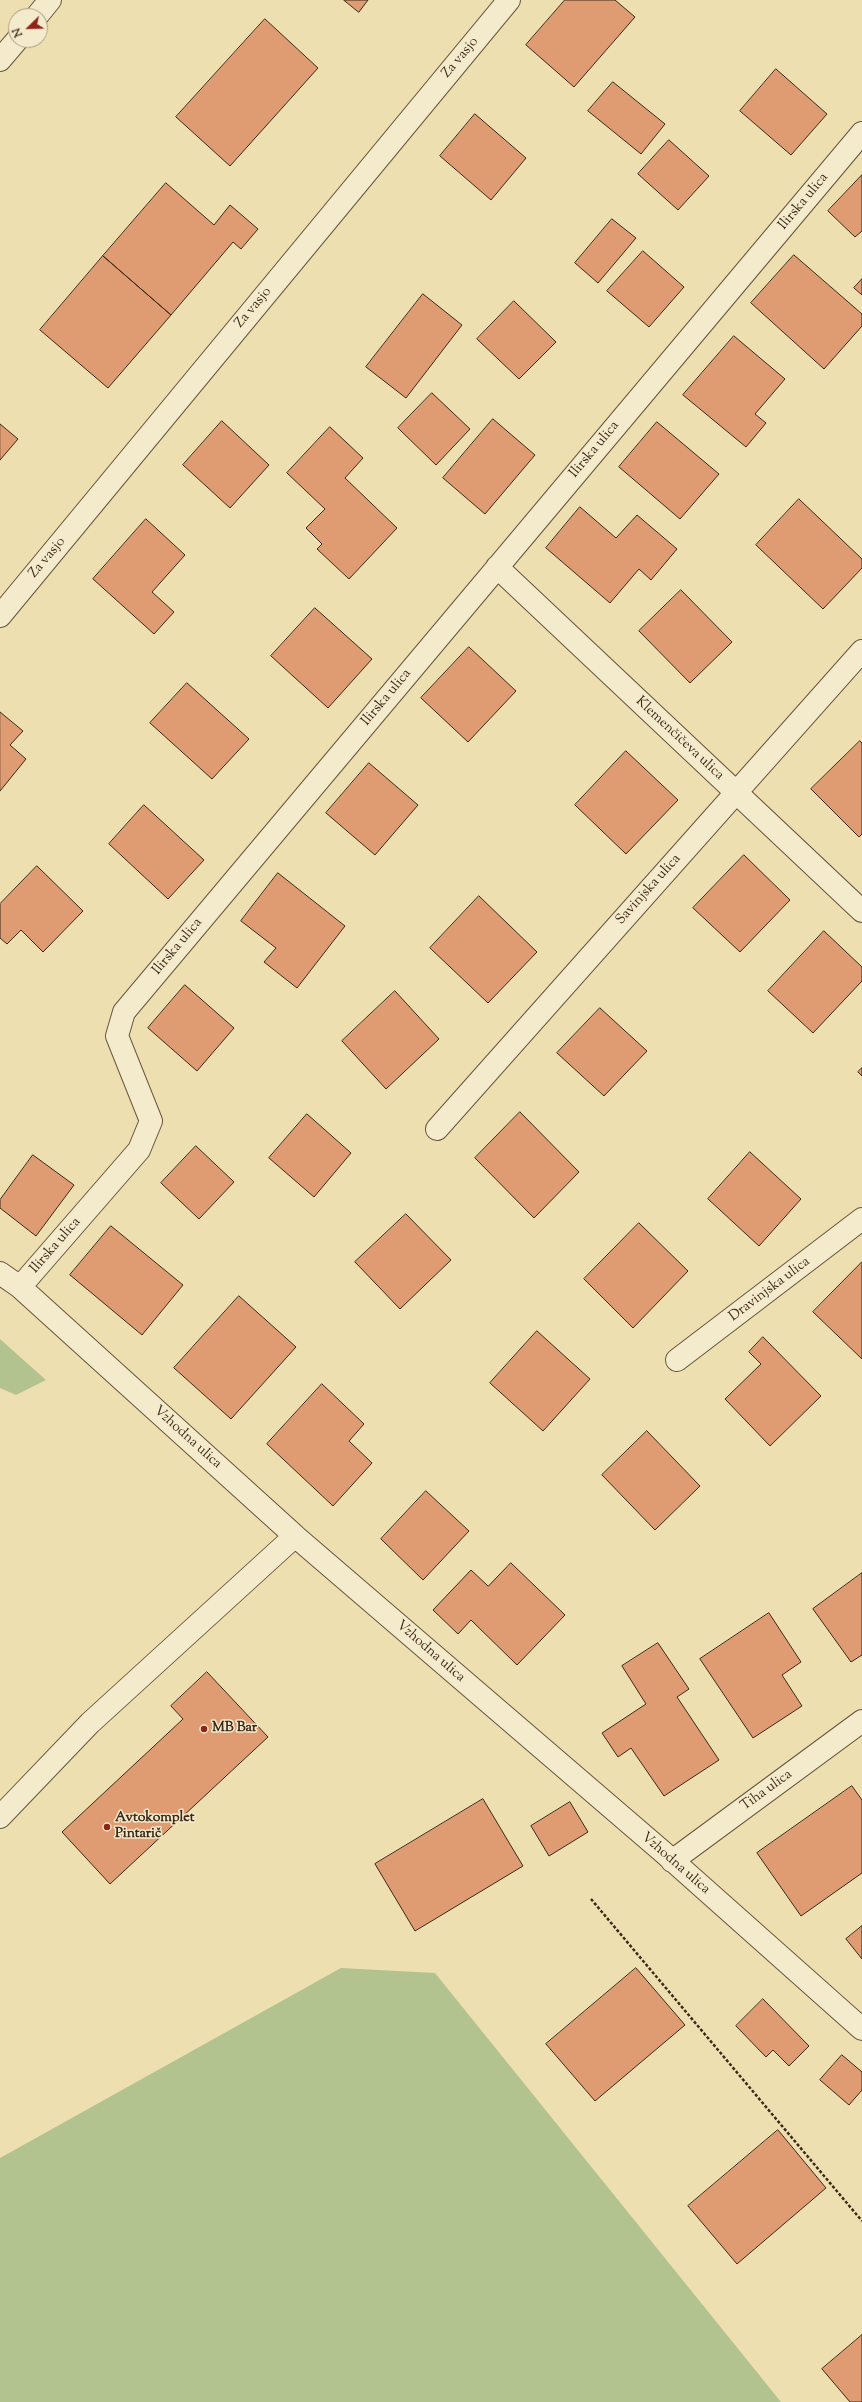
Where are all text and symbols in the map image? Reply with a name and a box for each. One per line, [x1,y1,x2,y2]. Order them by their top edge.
north arrow [8,8,48,48]
text: N [9,25,27,39]
street label: Za vasjo [439,34,483,82]
street label: Ilirska ulica [775,170,833,234]
street label: Za vasjo [232,284,276,332]
street label: Ilirska ulica [566,418,624,482]
street label: Za vasjo [26,534,70,582]
street label: Ilirska ulica [358,666,416,730]
street label: Klemenčičeva ulica [631,694,727,784]
street label: Savinjska ulica [613,851,685,929]
street label: Ilirska ulica [149,915,207,979]
street label: Ilirska ulica [27,1214,85,1278]
street label: Dravinjska ulica [726,1254,814,1326]
street label: Vzhodna ulica [150,1403,224,1473]
street label: Vzhodna ulica [392,1618,468,1686]
place label: MB Bar [212,1721,257,1737]
marker: MB Bar [199,1724,209,1734]
street label: Tiha ulica [738,1767,796,1815]
place label: Avtokomplet Pintarič [115,1811,194,1844]
marker: Avtokomplet Pintarič [102,1822,112,1832]
street label: Vzhodna ulica [637,1830,713,1898]

